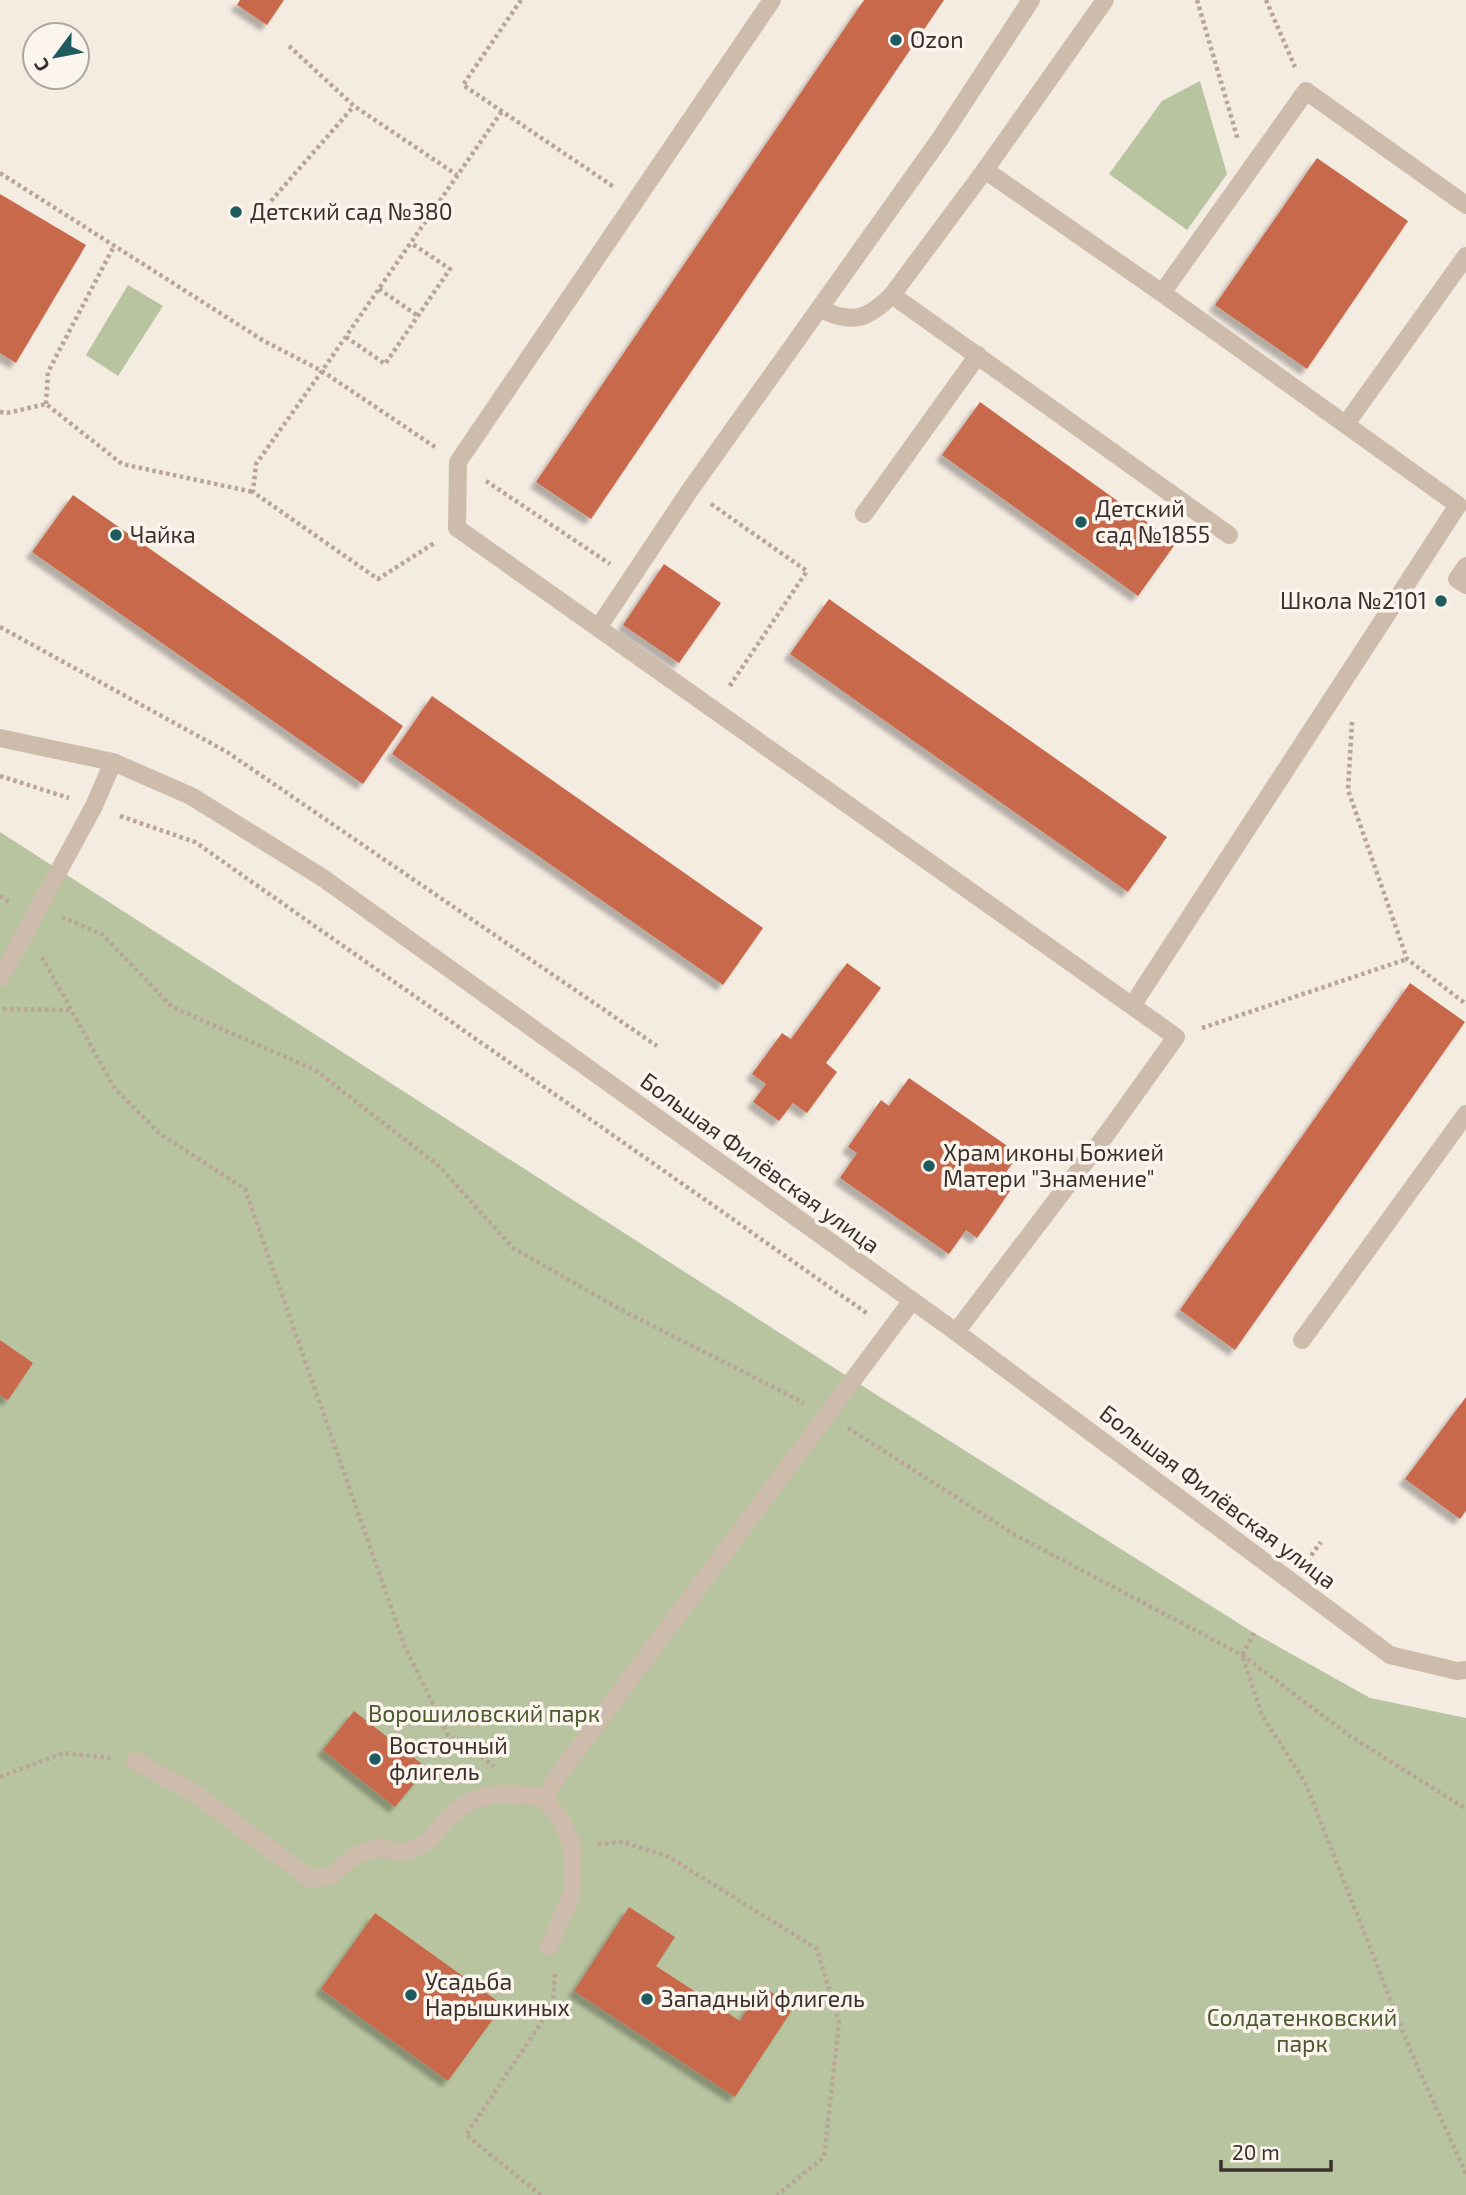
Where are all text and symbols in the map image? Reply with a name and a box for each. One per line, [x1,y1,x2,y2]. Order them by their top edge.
north arrow [21,21,91,91]
place label: Ozon [910,25,964,53]
marker: Ozon [888,32,904,48]
text: С [28,54,54,76]
place label: Детский сад №380 [250,197,453,225]
marker: Детский сад №380 [228,204,244,220]
place label: Детский сад №1855 [1095,494,1210,548]
marker: Детский сад №1855 [1073,514,1089,530]
place label: Чайка [130,520,196,548]
marker: Чайка [108,527,124,543]
place label: Школа №2101 [1280,586,1427,614]
marker: Школа №2101 [1433,593,1449,609]
street label: Большая Филёвская улица [635,1066,886,1259]
place label: Храм иконы Божией Матери "Знамение" [943,1138,1164,1192]
marker: Храм иконы Божией Матери "Знамение" [921,1158,937,1174]
street label: Большая Филёвская улица [1094,1398,1342,1595]
park label: Ворошиловский парк [368,1699,600,1727]
place label: Восточный флигель [389,1731,508,1785]
marker: Восточный флигель [367,1751,383,1767]
place label: Усадьба Нарышкиных [425,1967,570,2021]
place label: Западный флигель [661,1984,865,2012]
marker: Усадьба Нарышкиных [403,1987,419,2003]
marker: Западный флигель [639,1991,655,2007]
park label: Солдатенковский парк [1207,2003,1397,2057]
scale bar [1221,2128,1331,2172]
text: 20 m [1232,2139,1280,2164]

